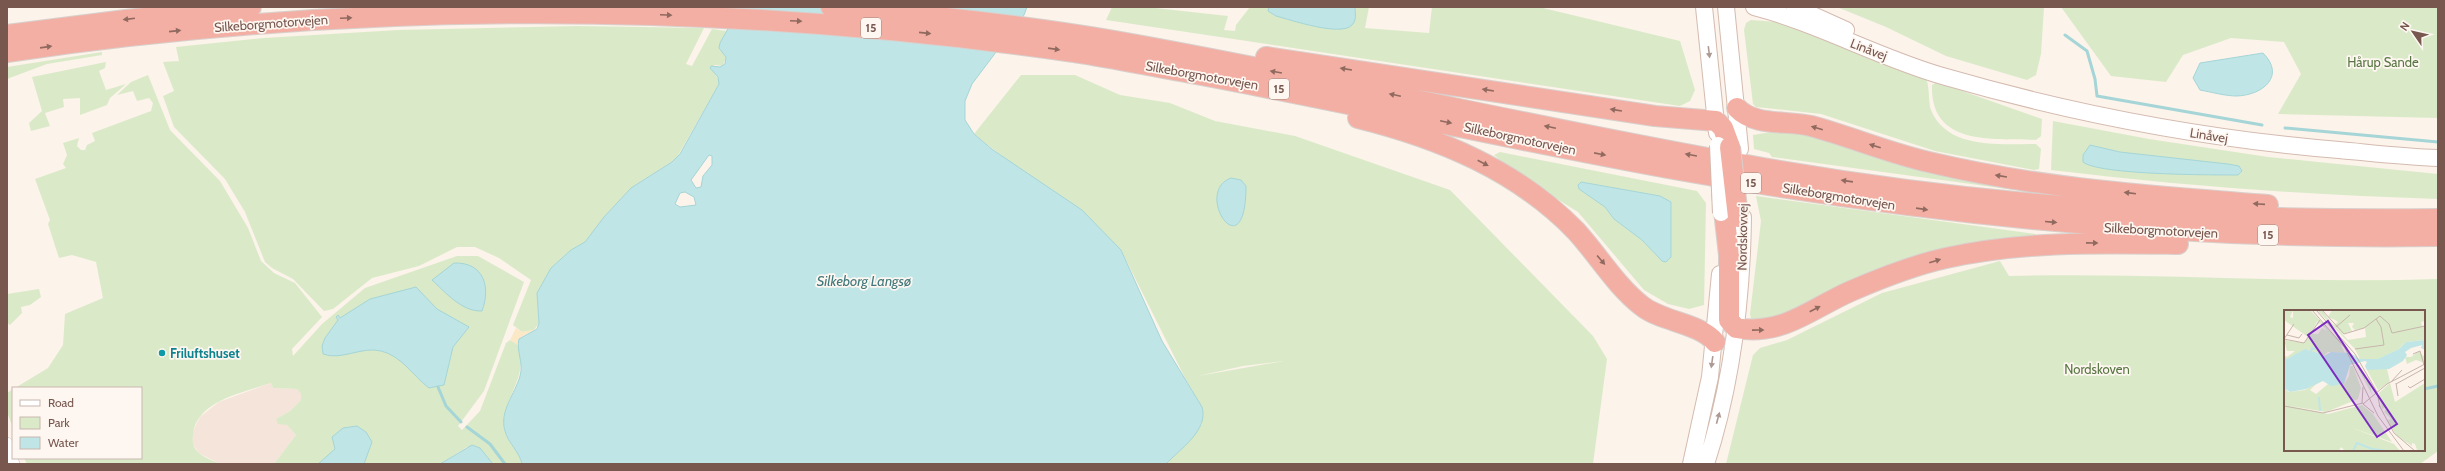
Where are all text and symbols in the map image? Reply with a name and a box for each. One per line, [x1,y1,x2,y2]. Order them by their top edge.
street label: Silkeborgmotorvejen [214,11,329,36]
one-way arrow [660,12,673,18]
north arrow [2393,12,2433,52]
one-way arrow [340,14,352,21]
one-way arrow [123,16,135,22]
one-way arrow [790,18,802,25]
road number: 15 [861,18,881,38]
text: N [2397,19,2413,34]
one-way arrow [169,28,181,34]
one-way arrow [919,30,931,36]
street label: Linåvej [1848,35,1890,64]
one-way arrow [40,44,52,50]
one-way arrow [1048,46,1060,52]
one-way arrow [1706,46,1712,58]
park label: Hårup Sande [2347,54,2419,70]
street label: Silkeborgmotorvejen [1144,57,1260,94]
one-way arrow [1339,66,1352,72]
one-way arrow [1269,68,1282,74]
road number: 15 [1269,79,1289,99]
one-way arrow [1482,87,1494,93]
one-way arrow [1389,92,1402,98]
one-way arrow [1610,107,1623,113]
street label: Silkeborgmotorvejen [1462,118,1577,159]
one-way arrow [1440,120,1452,126]
one-way arrow [1544,124,1556,130]
street label: Linåvej [2189,124,2229,147]
one-way arrow [1811,125,1823,131]
one-way arrow [1868,143,1880,149]
one-way arrow [1594,152,1607,158]
one-way arrow [1685,152,1697,158]
one-way arrow [1477,160,1489,166]
road number: 15 [1741,173,1761,193]
one-way arrow [1995,173,2007,179]
one-way arrow [1841,178,1853,184]
street label: Silkeborgmotorvejen [1781,179,1897,214]
one-way arrow [2124,190,2136,196]
one-way arrow [2253,201,2265,208]
street label: Nordskovvej [1733,203,1752,271]
one-way arrow [1916,206,1928,212]
one-way arrow [2045,219,2057,226]
street label: Silkeborgmotorvejen [2104,219,2218,242]
road number: 15 [2258,225,2278,245]
one-way arrow [2086,240,2099,246]
one-way arrow [1596,255,1605,266]
one-way arrow [1930,258,1942,264]
water label: Silkeborg Langsø [817,272,912,290]
one-way arrow [1809,306,1821,312]
inset map [2284,310,2425,451]
one-way arrow [1752,327,1765,333]
place label: Friluftshuset [170,345,240,361]
marker: Friluftshuset [157,348,167,358]
one-way arrow [1709,356,1715,368]
park label: Nordskoven [2064,361,2130,377]
legend [12,387,142,459]
text: Road [48,395,74,410]
one-way arrow [1716,412,1722,424]
text: Park [48,415,70,430]
text: Water [48,435,79,450]

